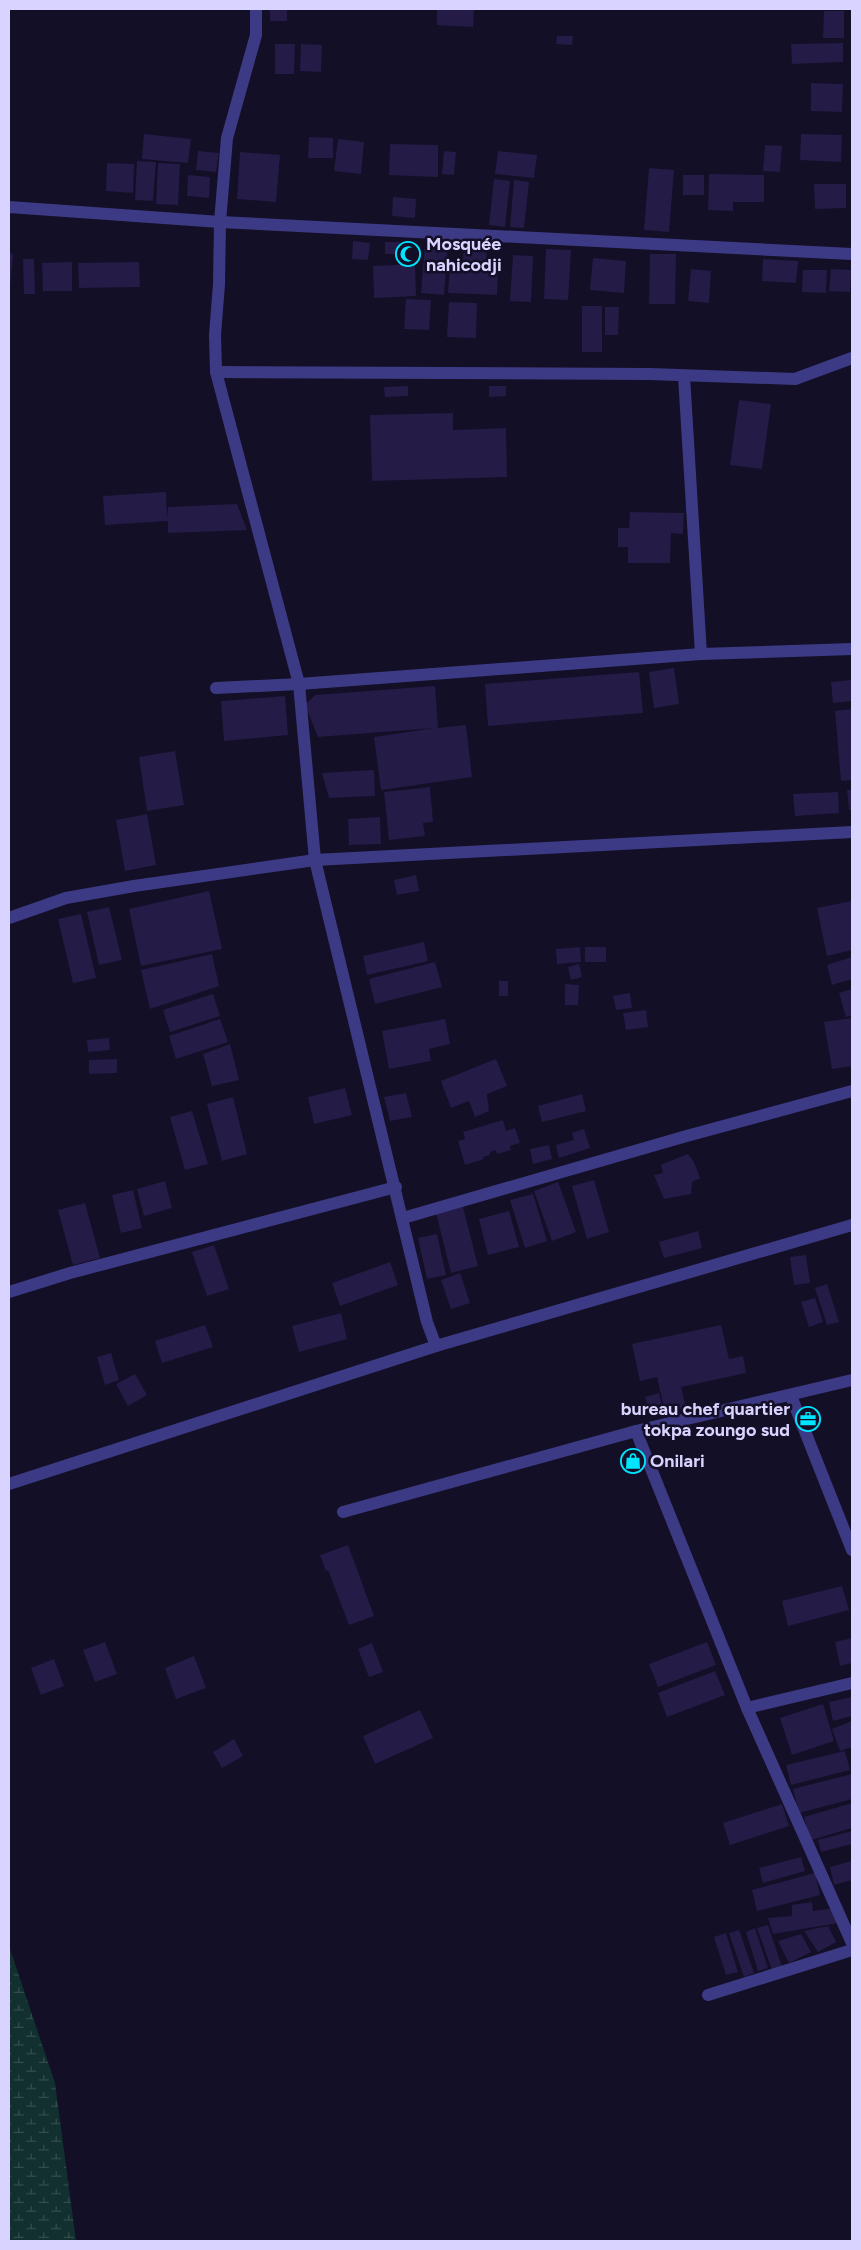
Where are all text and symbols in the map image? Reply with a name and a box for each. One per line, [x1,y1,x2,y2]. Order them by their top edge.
place label: Mosquée nahicodji [426,233,502,276]
mosque icon: Mosquée nahicodji [395,241,421,267]
place label: bureau chef quartier tokpa zoungo sud [621,1398,790,1441]
office icon: bureau chef quartier tokpa zoungo sud [795,1406,821,1432]
shop icon: Onilari [620,1448,646,1474]
place label: Onilari [650,1450,705,1472]

